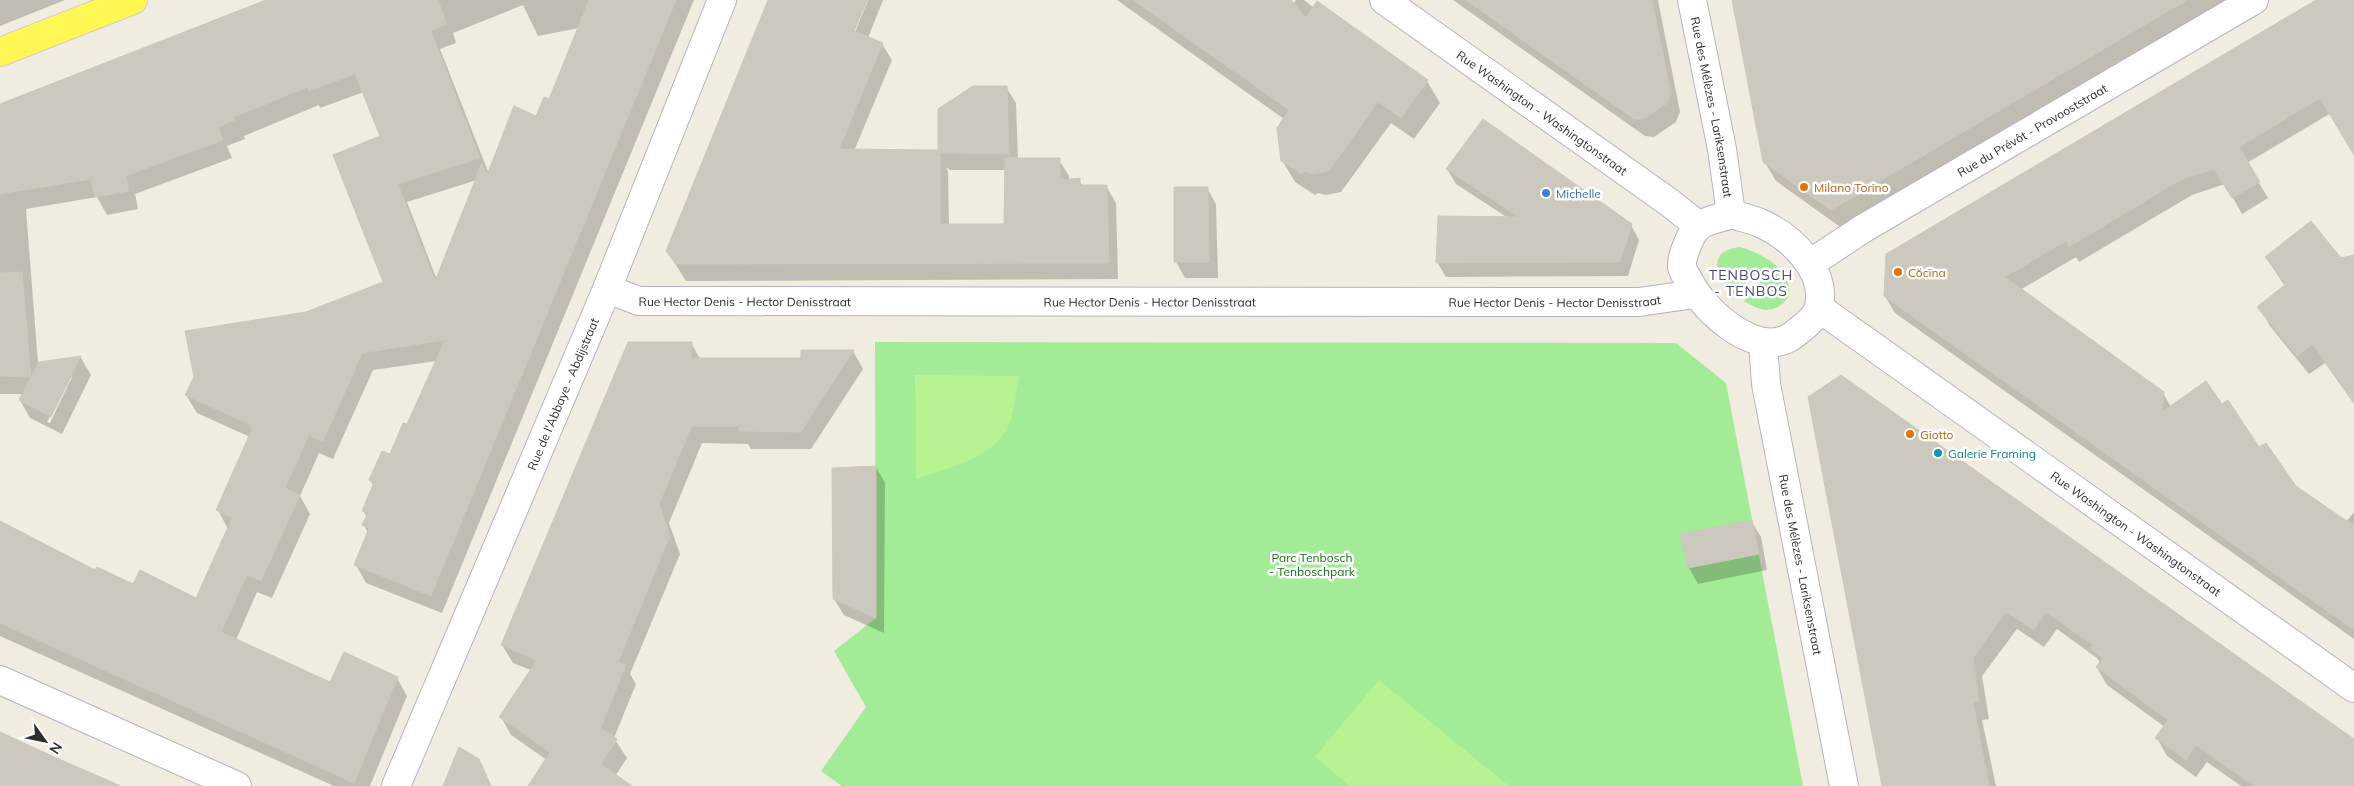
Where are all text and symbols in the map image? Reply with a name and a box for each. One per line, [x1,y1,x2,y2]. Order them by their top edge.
street label: Rue des Mélèzes - Lariksenstraat [1688,15,1736,198]
street label: Rue Washington - Washingtonstraat [1454,47,1630,178]
street label: Rue du Prévôt - Provooststraat [1954,80,2110,180]
place label: Milano Torino [1814,180,1889,195]
marker: Milano Torino [1798,181,1810,193]
place label: Michelle [1556,186,1601,201]
marker: Michelle [1540,187,1552,199]
place label: Cŏcīna [1908,265,1946,280]
district label: TENBOSCH - TENBOS [1709,266,1793,300]
marker: Cŏcīna [1892,266,1904,278]
street label: Rue Hector Denis - Hector Denisstraat [1449,291,1662,310]
street label: Rue Hector Denis - Hector Denisstraat [639,293,851,309]
street label: Rue Hector Denis - Hector Denisstraat [1044,294,1256,309]
street label: Rue de l'Abbaye - Abdijstraat [524,316,601,472]
place label: Giotto [1920,427,1954,442]
marker: Giotto [1904,428,1916,440]
place label: Galerie Framing [1948,446,2036,461]
marker: Galerie Framing [1932,447,1944,459]
street label: Rue Washington - Washingtonstraat [2048,468,2224,599]
street label: Rue des Mélèzes - Lariksenstraat [1776,473,1826,656]
park label: Parc Tenbosch - Tenboschpark [1269,550,1356,579]
north arrow [20,716,70,766]
text: N [45,739,66,757]

